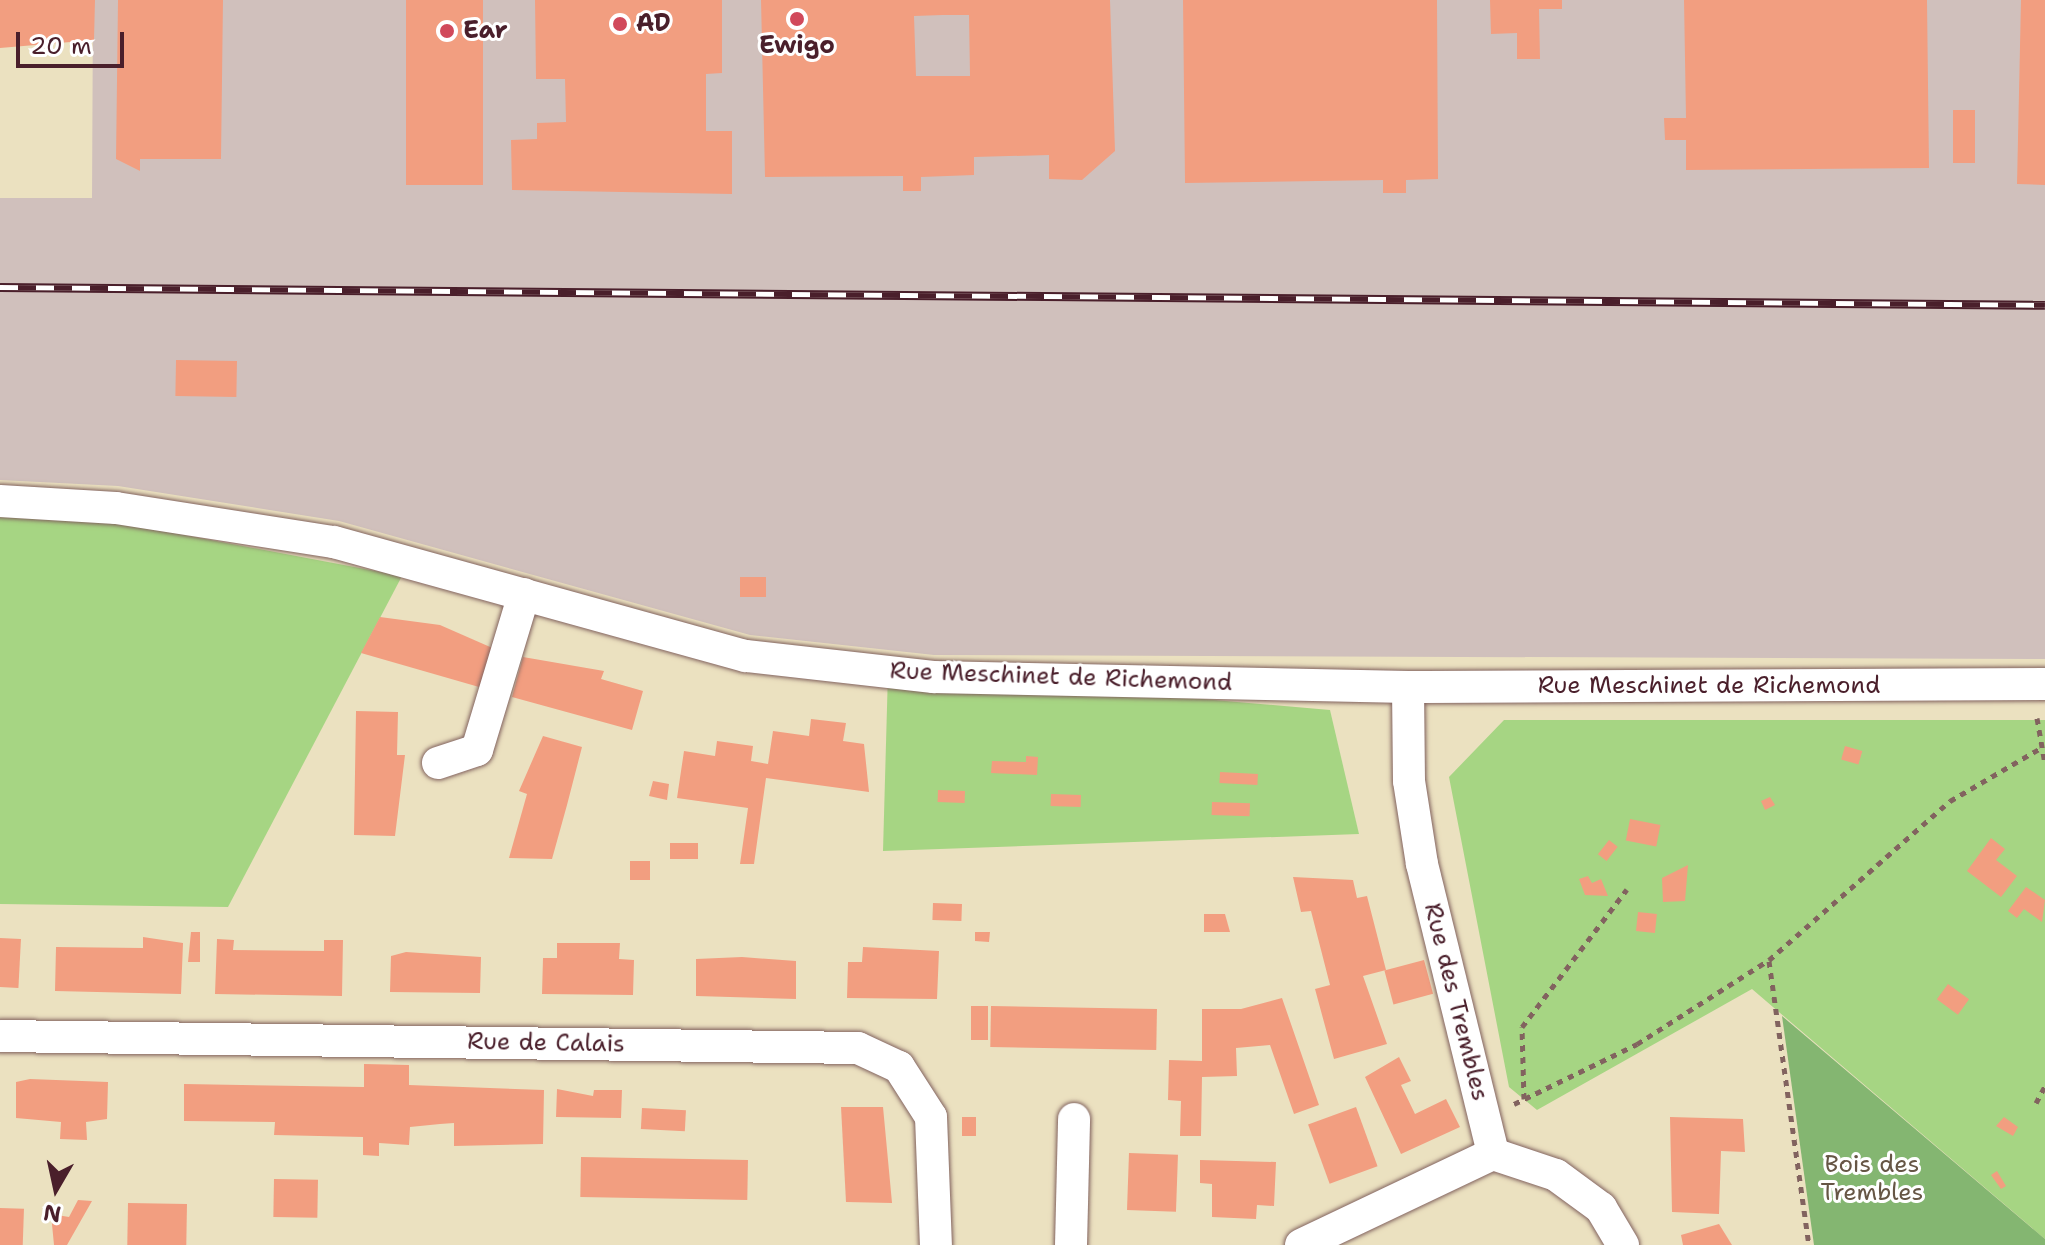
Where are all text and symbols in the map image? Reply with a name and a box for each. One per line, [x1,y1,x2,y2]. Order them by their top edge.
place label: AD [636,10,671,38]
marker: Ewigo [788,10,806,28]
marker: AD [611,15,629,33]
scale bar [20,16,128,66]
place label: Ear [463,17,508,45]
marker: Ear [438,22,456,40]
text: 20 m [30,30,92,62]
place label: Ewigo [759,32,835,60]
street label: Rue Meschinet de Richemond [889,657,1233,697]
street label: Rue Meschinet de Richemond [1538,672,1880,700]
street label: Rue des Trembles [1418,900,1494,1104]
street label: Rue de Calais [467,1027,625,1059]
north arrow [16,1149,96,1229]
park label: Bois des Trembles [1821,1151,1923,1207]
text: N [41,1198,63,1229]

